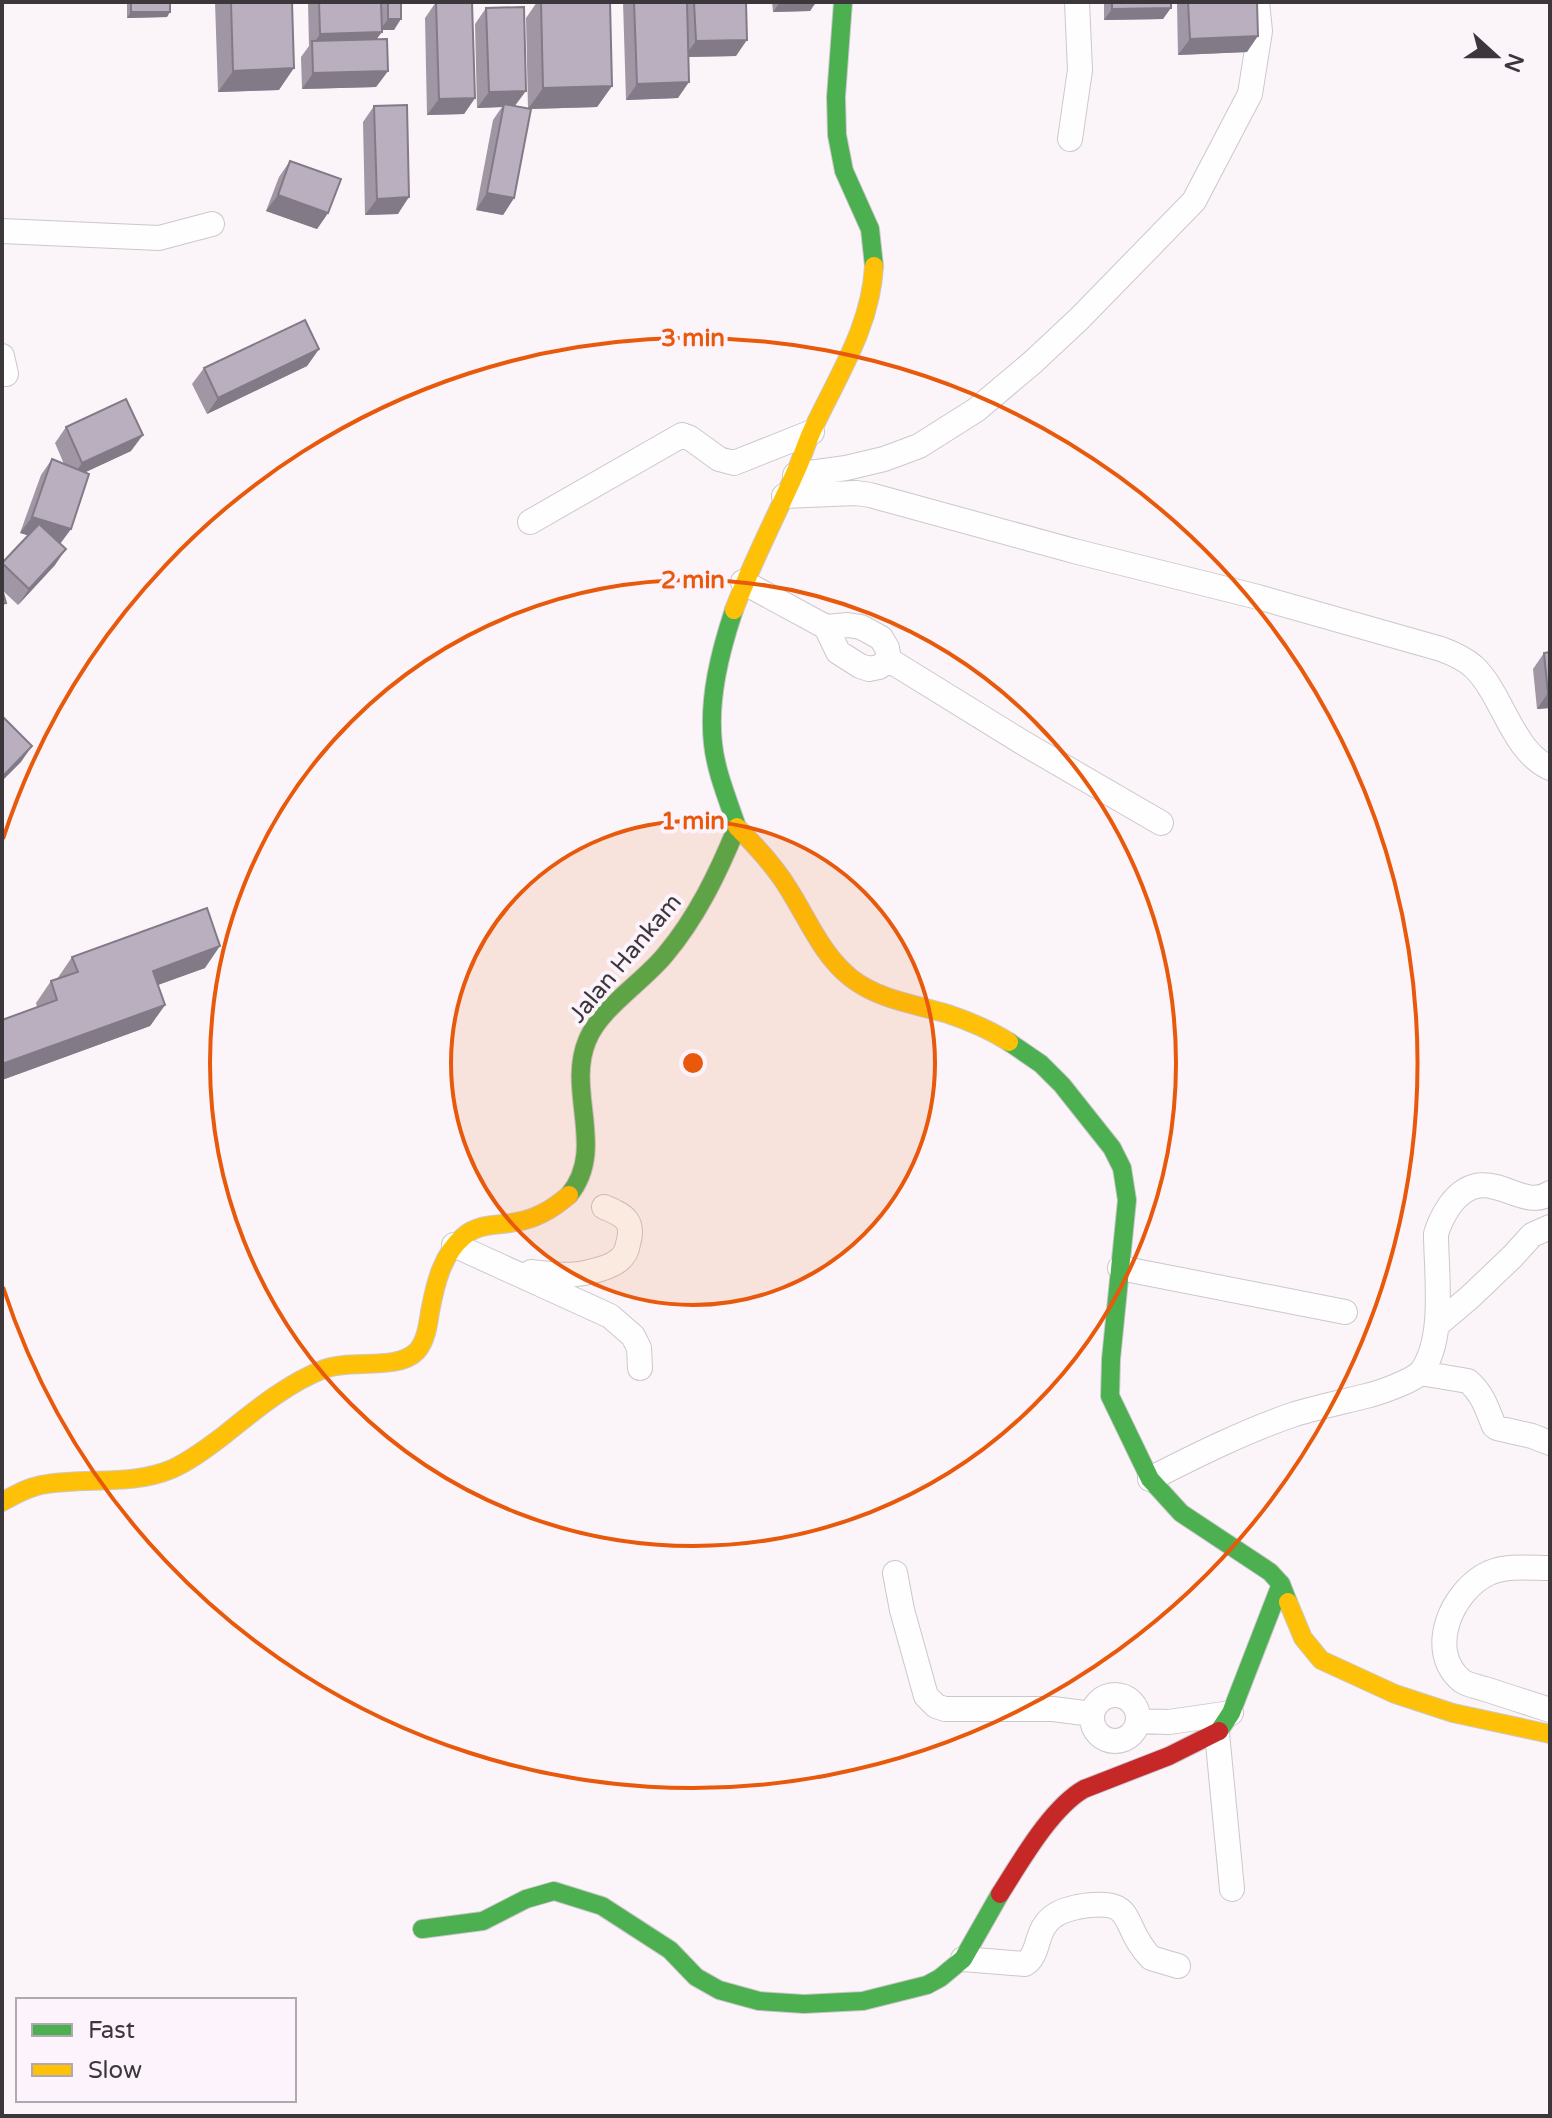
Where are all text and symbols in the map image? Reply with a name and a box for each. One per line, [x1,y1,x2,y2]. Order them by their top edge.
north arrow [1456,16,1536,96]
text: N [1498,50,1529,76]
text: 3 min [661,324,725,353]
text: 2 min [661,566,725,595]
text: 1 min [661,807,725,836]
street label: Jalan Hankam [563,888,688,1029]
centre of rings [679,1049,707,1077]
legend [16,1998,296,2102]
text: Fast [88,2016,135,2045]
text: Slow [88,2056,142,2085]

